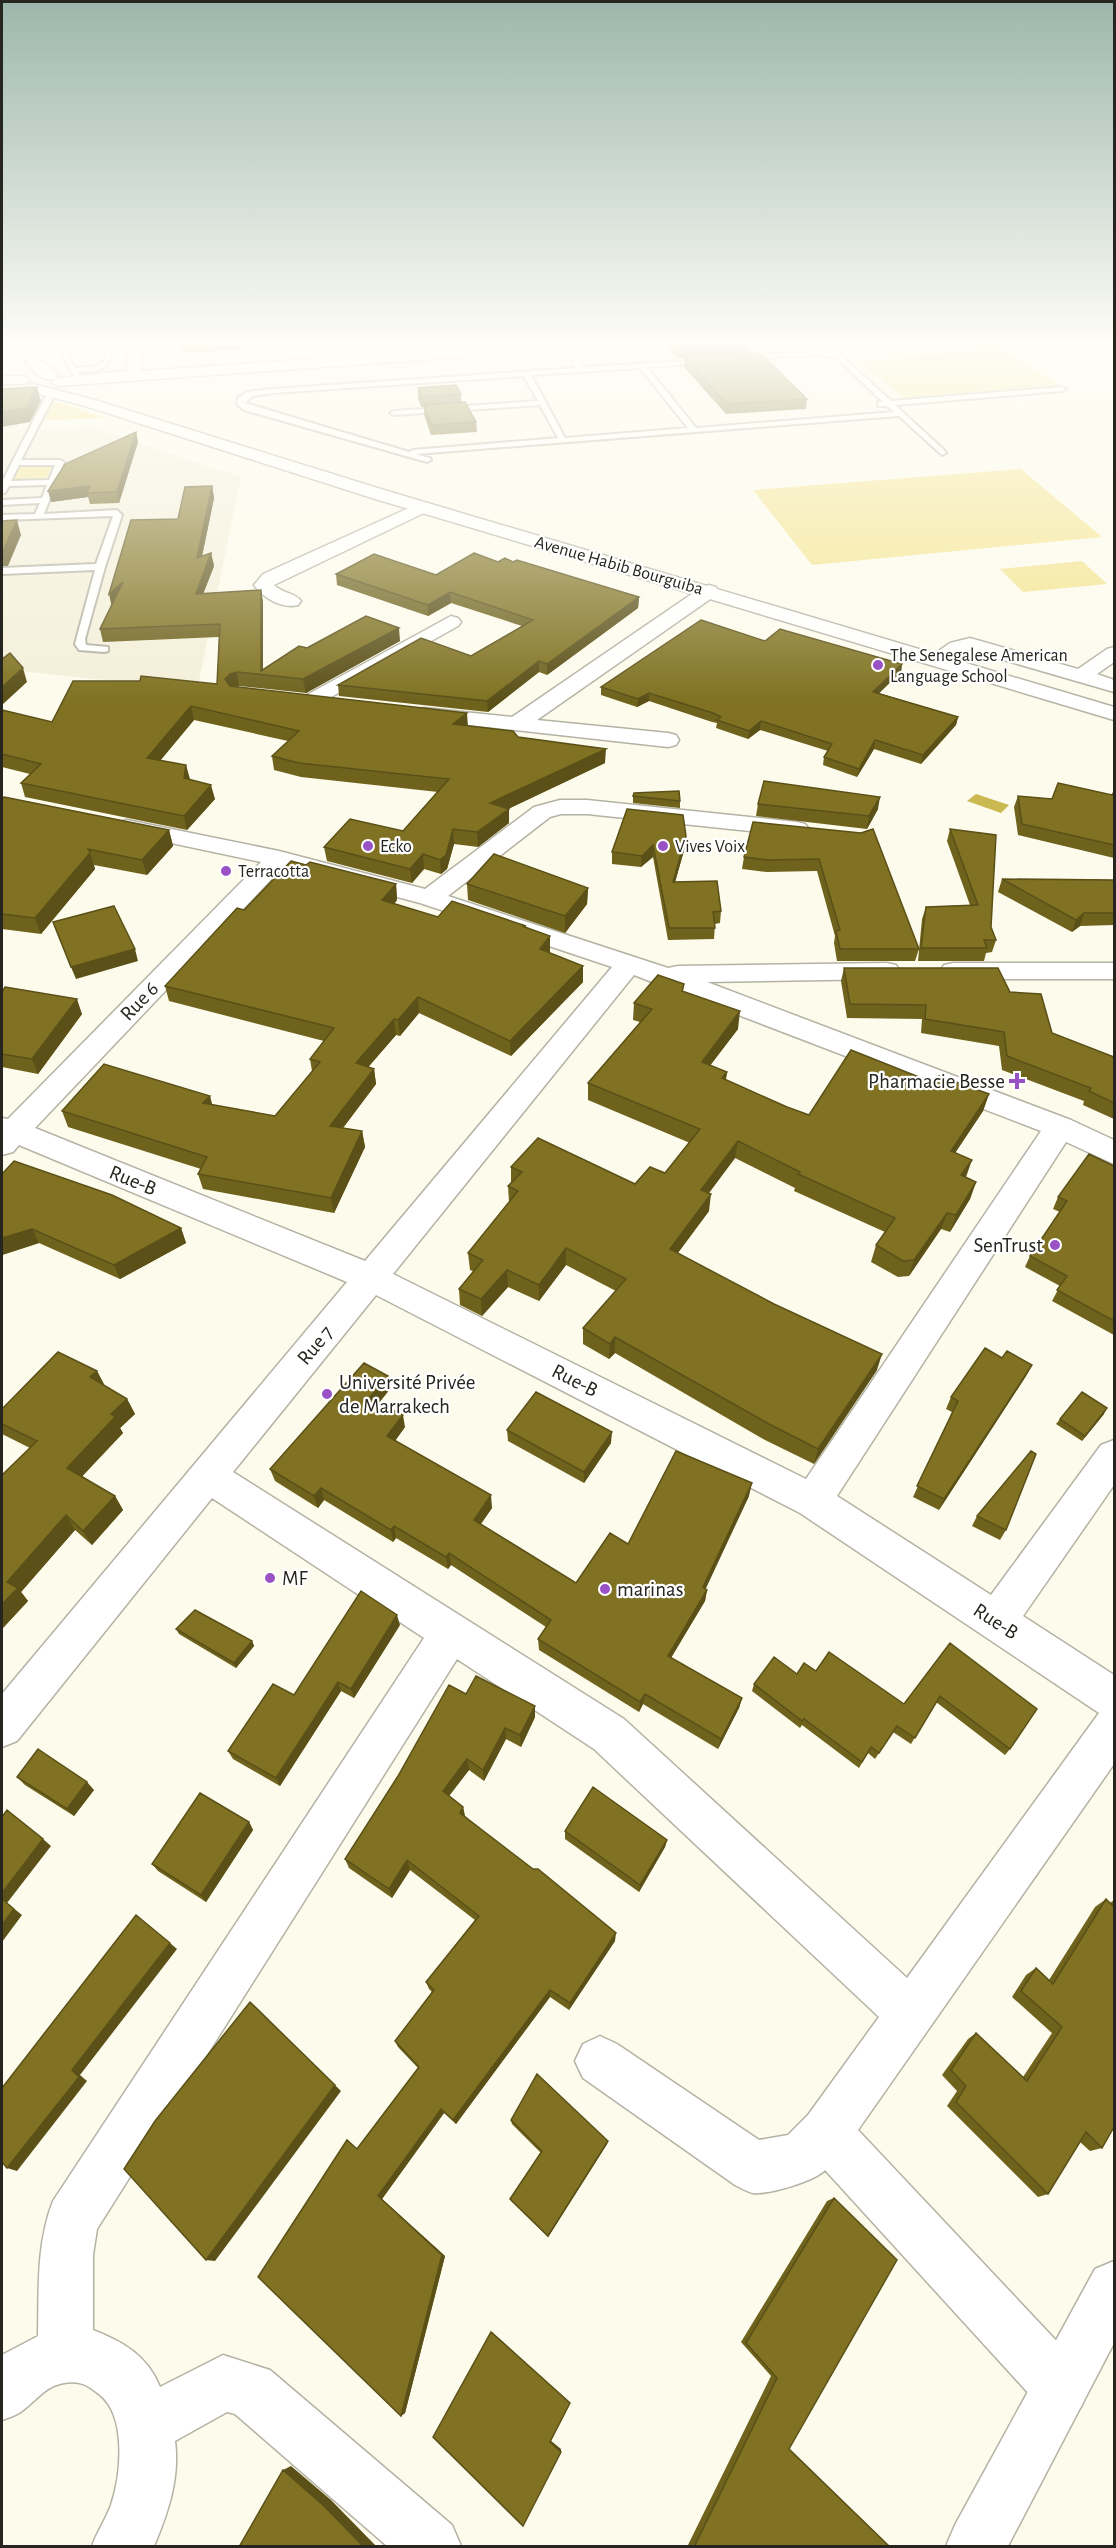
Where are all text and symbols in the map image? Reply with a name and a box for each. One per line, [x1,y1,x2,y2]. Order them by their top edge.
street label: Avenue Habib Bourguiba [532,533,705,599]
place label: The Senegalese American Language School [890,647,1068,686]
marker: The Senegalese American Language School [871,658,885,672]
place label: Ecko [380,838,412,856]
place label: Vives Voix [675,838,745,856]
marker: Ecko [361,839,375,853]
marker: Vives Voix [656,839,670,853]
place label: Terracotta [238,863,309,881]
marker: Terracotta [219,864,233,878]
street label: Rue 6 [116,978,163,1025]
place label: Pharmacie Besse [868,1071,1005,1092]
marker: Pharmacie Besse [1010,1074,1024,1088]
street label: Rue-B [106,1162,159,1199]
place label: SenTrust [973,1235,1043,1256]
marker: SenTrust [1048,1238,1062,1252]
street label: Rue 7 [293,1322,338,1369]
street label: Rue-B [548,1360,601,1401]
place label: Université Privée de Marrakech [339,1372,476,1417]
marker: Université Privée de Marrakech [320,1387,334,1401]
place label: MF [282,1568,309,1589]
marker: MF [263,1571,277,1585]
place label: marinas [617,1579,683,1600]
marker: marinas [598,1582,612,1596]
street label: Rue-B [970,1599,1022,1643]

